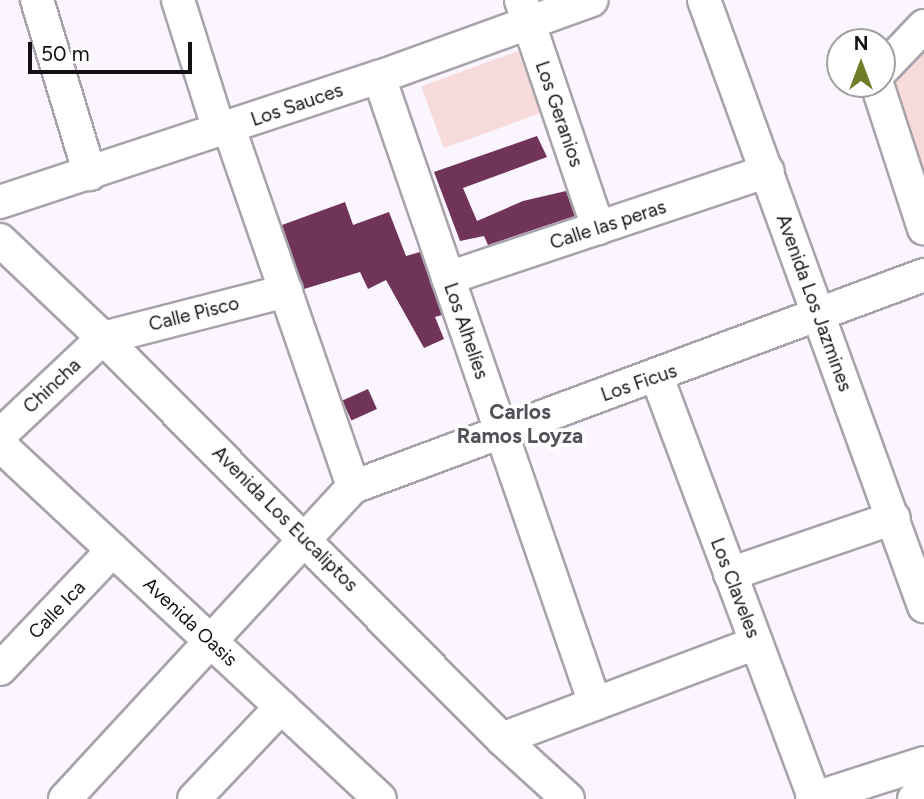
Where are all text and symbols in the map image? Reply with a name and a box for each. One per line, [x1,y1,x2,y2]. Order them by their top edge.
scale bar [32,28,196,72]
north arrow [826,28,896,98]
text: N [854,32,868,55]
text: 50 m [41,41,90,66]
street label: Los Geranios [530,58,588,170]
street label: Los Sauces [248,79,346,131]
street label: Calle las peras [547,195,669,255]
street label: Avenida Los Jazmines [771,211,857,395]
street label: Los Alhelíes [439,280,493,382]
street label: Calle Pisco [146,292,242,336]
street label: Chincha [19,354,85,418]
street label: Los Ficus [598,359,680,407]
district label: Carlos Ramos Loyza [457,399,583,449]
street label: Avenida Los Eucaliptos [208,442,362,596]
street label: Los Claveles [705,535,765,641]
street label: Avenida Oasis [138,573,242,671]
street label: Calle Ica [24,576,90,644]

